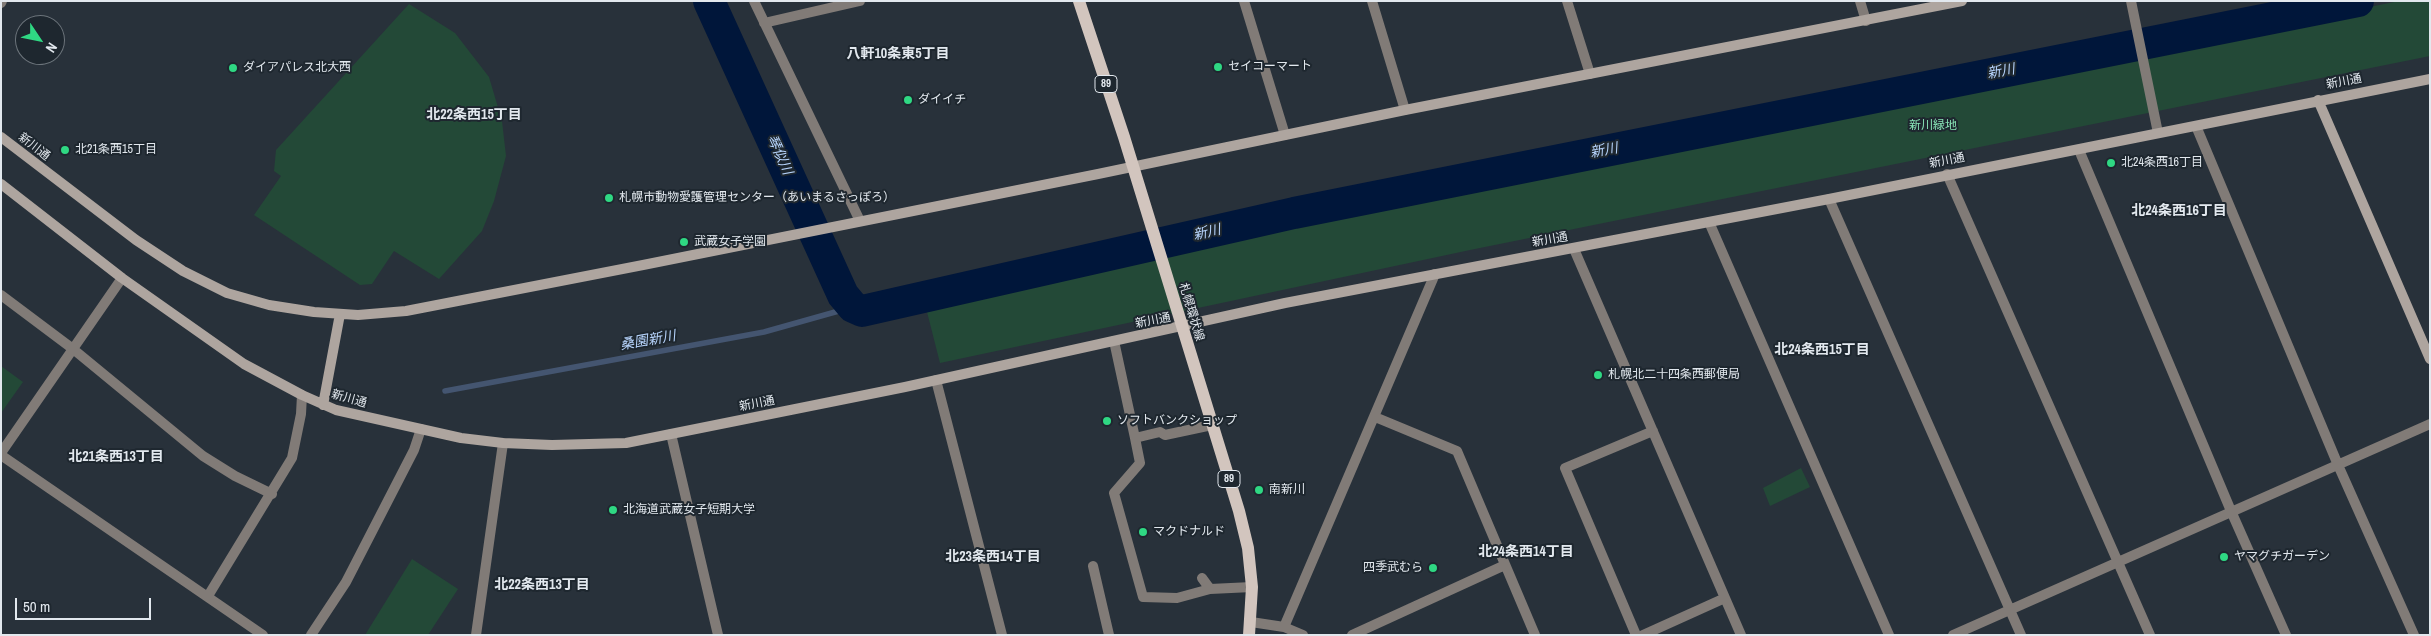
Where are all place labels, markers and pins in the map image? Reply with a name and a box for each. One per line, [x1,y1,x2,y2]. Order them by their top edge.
place label: セイコーマート [1228,60,1312,74]
place label: ダイアパレス北大西 [243,61,351,75]
marker: セイコーマート [1212,61,1224,73]
marker: ダイアパレス北大西 [227,62,239,74]
place label: ダイイチ [918,93,966,107]
marker: ダイイチ [902,94,914,106]
place label: 北21条西15丁目 [75,143,157,157]
marker: 北21条西15丁目 [59,144,71,156]
place label: 北24条西16丁目 [2121,156,2203,170]
marker: 北24条西16丁目 [2105,157,2117,169]
place label: 札幌市動物愛護管理センター（あいまるさっぽろ） [619,191,895,205]
marker: 札幌市動物愛護管理センター（あいまるさっぽろ） [603,192,615,204]
place label: 武蔵女子学園 [694,235,766,249]
marker: 武蔵女子学園 [678,236,690,248]
place label: 札幌北二十四条西郵便局 [1608,368,1740,382]
marker: 札幌北二十四条西郵便局 [1592,369,1604,381]
place label: ソフトバンクショップ [1117,414,1237,428]
marker: ソフトバンクショップ [1101,415,1113,427]
place label: 南新川 [1269,483,1305,497]
marker: 南新川 [1253,484,1265,496]
place label: 北海道武蔵女子短期大学 [623,503,755,517]
marker: 北海道武蔵女子短期大学 [607,504,619,516]
place label: マクドナルド [1153,525,1225,539]
marker: マクドナルド [1137,526,1149,538]
place label: ヤマグチガーデン [2234,550,2330,564]
marker: ヤマグチガーデン [2218,551,2230,563]
place label: 四季武むら [1363,561,1423,575]
marker: 四季武むら [1427,562,1439,574]

